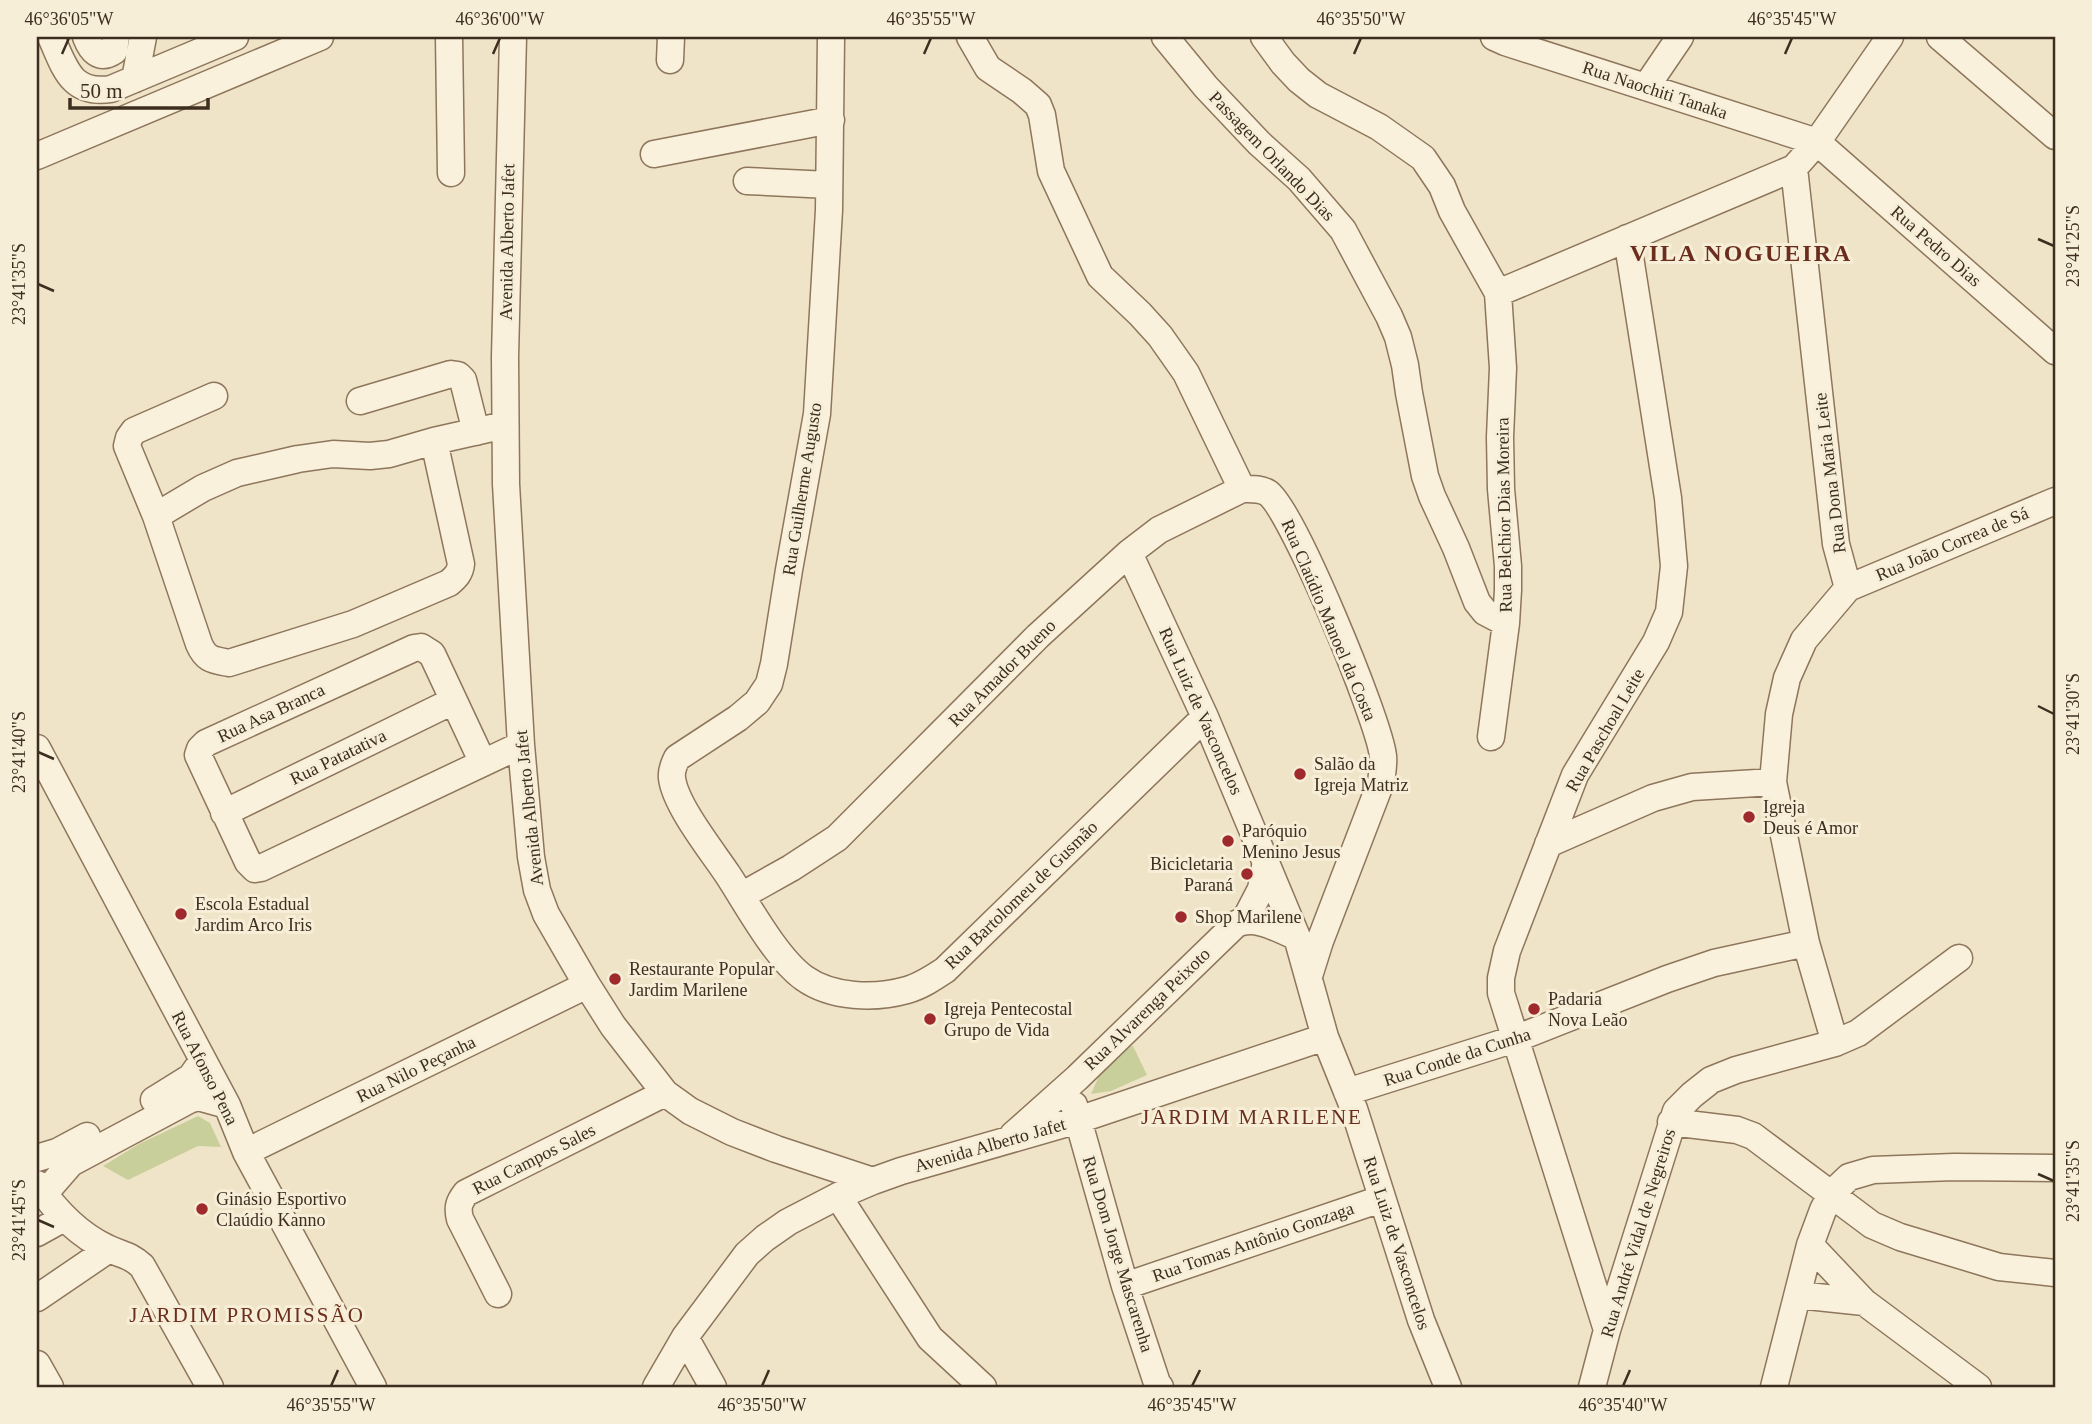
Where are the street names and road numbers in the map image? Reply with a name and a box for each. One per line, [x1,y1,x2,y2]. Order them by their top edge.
street label: Rua Naochiti Tanaka [1580,57,1730,123]
street label: Passagem Orlando Dias [1205,87,1339,225]
street label: Avenida Alberto Jafet [496,164,518,320]
street label: Rua Pedro Dias [1887,201,1985,291]
street label: Rua Dona Maria Leite [1810,392,1850,554]
street label: Rua Guilherme Augusto [778,401,826,577]
street label: Rua Belchior Dias Moreira [1492,417,1516,613]
street label: Rua João Correa de Sá [1873,503,2031,585]
street label: Rua Claúdio Manoel da Costa [1277,516,1381,724]
street label: Rua Amador Bueno [944,615,1060,731]
street label: Rua Luiz de Vasconcelos [1155,624,1247,798]
street label: Rua Paschoal Leite [1562,665,1648,795]
street label: Rua Asa Branca [214,679,328,747]
street label: Rua Patatativa [287,725,389,789]
street label: Avenida Alberto Jafet [511,729,547,887]
street label: Rua Bartolomeu de Gusmão [941,817,1101,973]
street label: Rua Alvarenga Peixoto [1080,944,1214,1074]
street label: Rua Afonso Pena [168,1008,242,1128]
street label: Rua Conde da Cunha [1381,1024,1533,1090]
street label: Rua Nilo Peçanha [353,1032,479,1106]
street label: Avenida Alberto Jafet [912,1114,1068,1176]
street label: Rua Campos Sales [469,1119,599,1199]
street label: Rua André Vidal de Negreiros [1597,1126,1679,1340]
street label: Rua Dom Jorge Mascarenha [1079,1153,1157,1355]
street label: Rua Luiz de Vasconcelos [1360,1154,1434,1332]
street label: Rua Tomas Antônio Gonzaga [1150,1198,1356,1286]

